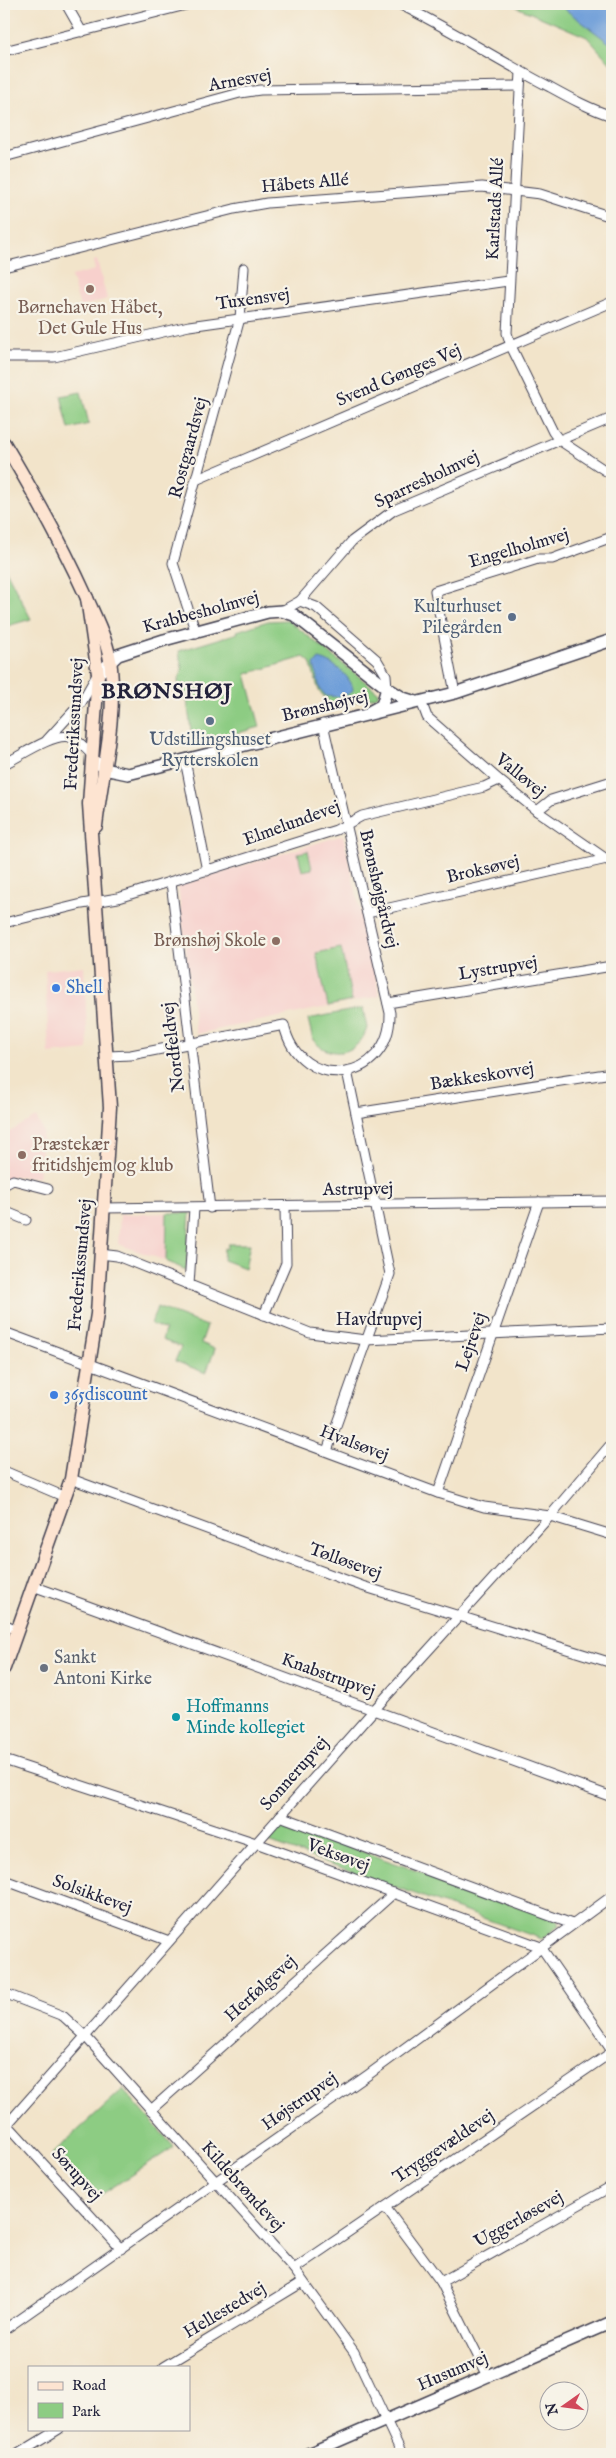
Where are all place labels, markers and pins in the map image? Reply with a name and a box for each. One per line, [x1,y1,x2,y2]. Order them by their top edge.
marker: Børnehaven Håbet, Det Gule Hus [84,283,96,295]
place label: Børnehaven Håbet, Det Gule Hus [18,297,163,341]
place label: Kulturhuset Pilegården [413,596,502,640]
marker: Kulturhuset Pilegården [506,611,518,623]
marker: Udstillingshuset Rytterskolen [204,715,216,727]
place label: Udstillingshuset Rytterskolen [149,729,271,773]
place label: Brønshøj Skole [153,930,266,953]
marker: Brønshøj Skole [270,935,282,947]
place label: Shell [66,977,103,1000]
marker: Shell [50,982,62,994]
place label: Præstekær fritidshjem og klub [32,1134,174,1178]
marker: Præstekær fritidshjem og klub [16,1149,28,1161]
place label: 365discount [64,1384,148,1407]
marker: 365discount [48,1389,60,1401]
place label: Sankt Antoni Kirke [53,1647,152,1691]
marker: Sankt Antoni Kirke [38,1662,50,1674]
place label: Hoffmanns Minde kollegiet [186,1696,305,1740]
marker: Hoffmanns Minde kollegiet [170,1711,182,1723]

